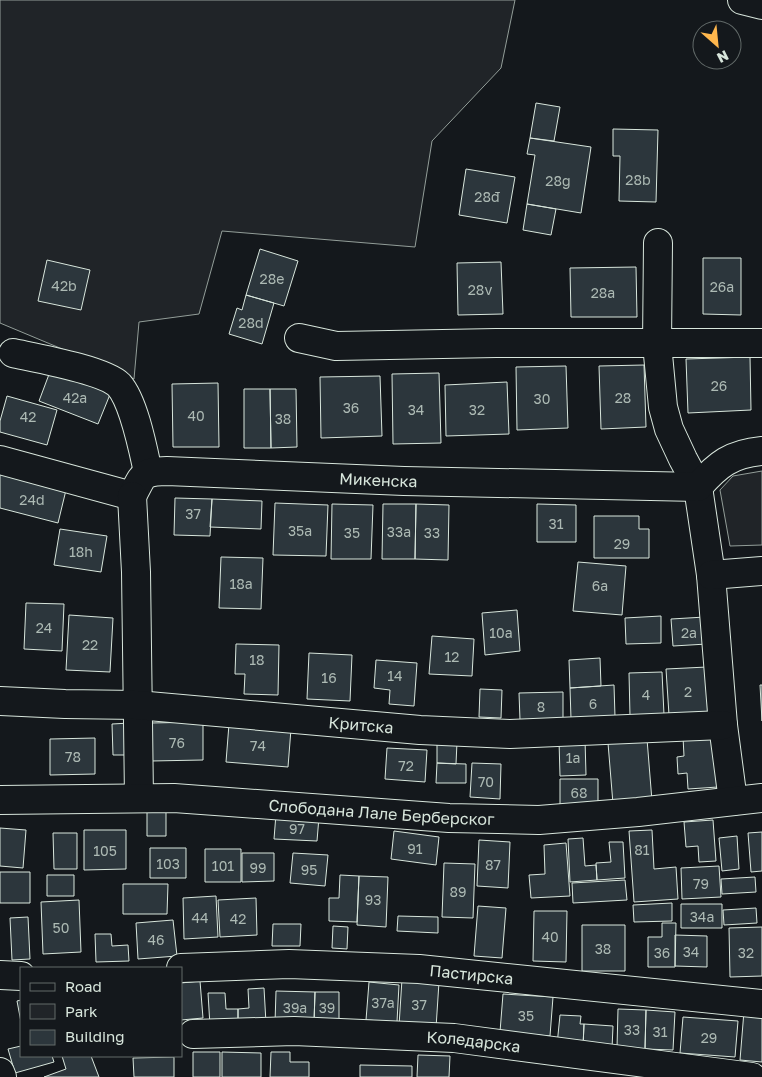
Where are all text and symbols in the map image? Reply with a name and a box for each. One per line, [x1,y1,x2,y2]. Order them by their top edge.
north arrow [692,20,742,70]
text: N [715,47,732,67]
house number: 28b [625,171,651,188]
house number: 28g [545,172,571,189]
house number: 28đ [474,188,500,205]
house number: 28e [260,270,284,287]
house number: 42b [51,277,77,294]
house number: 26a [710,278,734,295]
house number: 28v [468,281,492,298]
house number: 28a [591,284,615,301]
house number: 28d [238,314,264,331]
house number: 26 [711,377,727,394]
house number: 42a [63,389,87,406]
house number: 28 [615,389,631,406]
house number: 30 [534,390,550,407]
house number: 36 [343,399,359,416]
house number: 34 [408,401,424,418]
house number: 32 [469,401,485,418]
house number: 40 [187,407,205,424]
house number: 42 [20,408,36,425]
house number: 38 [275,410,291,427]
street label: Микенска [339,468,418,491]
house number: 24d [19,491,45,508]
house number: 37 [185,505,201,522]
house number: 31 [549,515,564,532]
house number: 35a [288,522,312,539]
house number: 33a [387,523,411,540]
house number: 35 [344,524,360,541]
house number: 33 [424,524,440,541]
house number: 29 [614,535,630,552]
house number: 18h [69,543,93,560]
house number: 18a [229,575,253,592]
house number: 6a [592,577,608,594]
house number: 24 [36,619,52,636]
house number: 10a [489,624,513,641]
house number: 2a [681,624,697,641]
house number: 22 [82,636,98,653]
house number: 12 [445,648,459,665]
house number: 18 [249,651,265,668]
house number: 14 [387,667,403,684]
house number: 16 [321,669,337,686]
house number: 2 [684,683,692,700]
house number: 4 [642,686,650,703]
house number: 6 [589,695,597,712]
house number: 8 [537,698,545,715]
street label: Критска [328,712,394,738]
house number: 76 [169,734,185,751]
house number: 74 [250,737,266,754]
house number: 78 [65,748,81,765]
house number: 1a [566,749,580,766]
house number: 72 [398,757,414,774]
house number: 70 [478,773,494,790]
house number: 68 [570,784,588,801]
street label: Слободана Лале Берберског [268,795,495,829]
house number: 97 [289,820,305,837]
house number: 91 [407,840,423,857]
house number: 81 [634,841,650,858]
house number: 105 [93,842,117,859]
house number: 103 [156,855,180,872]
house number: 87 [485,856,501,873]
house number: 101 [212,857,234,874]
house number: 99 [250,859,266,876]
house number: 95 [301,861,317,878]
house number: 79 [693,875,709,892]
house number: 89 [449,883,467,900]
house number: 93 [365,891,381,908]
house number: 34a [690,908,714,925]
house number: 44 [191,909,209,926]
house number: 42 [230,910,246,927]
house number: 50 [53,919,69,936]
house number: 40 [541,928,559,945]
house number: 46 [147,931,165,948]
house number: 38 [595,940,611,957]
house number: 34 [683,943,699,960]
house number: 36 [654,944,670,961]
house number: 32 [738,944,754,961]
street label: Пастирска [429,960,514,989]
legend [20,967,182,1057]
text: Road [65,977,102,995]
house number: 37a [371,994,395,1011]
house number: 37 [411,996,427,1013]
house number: 39a [283,999,307,1016]
house number: 39 [319,999,335,1016]
text: Park [65,1002,98,1020]
house number: 35 [518,1007,534,1024]
house number: 33 [624,1021,640,1038]
house number: 31 [653,1023,668,1040]
text: Building [65,1027,125,1045]
street label: Коледарска [426,1027,522,1057]
house number: 29 [701,1029,717,1046]

